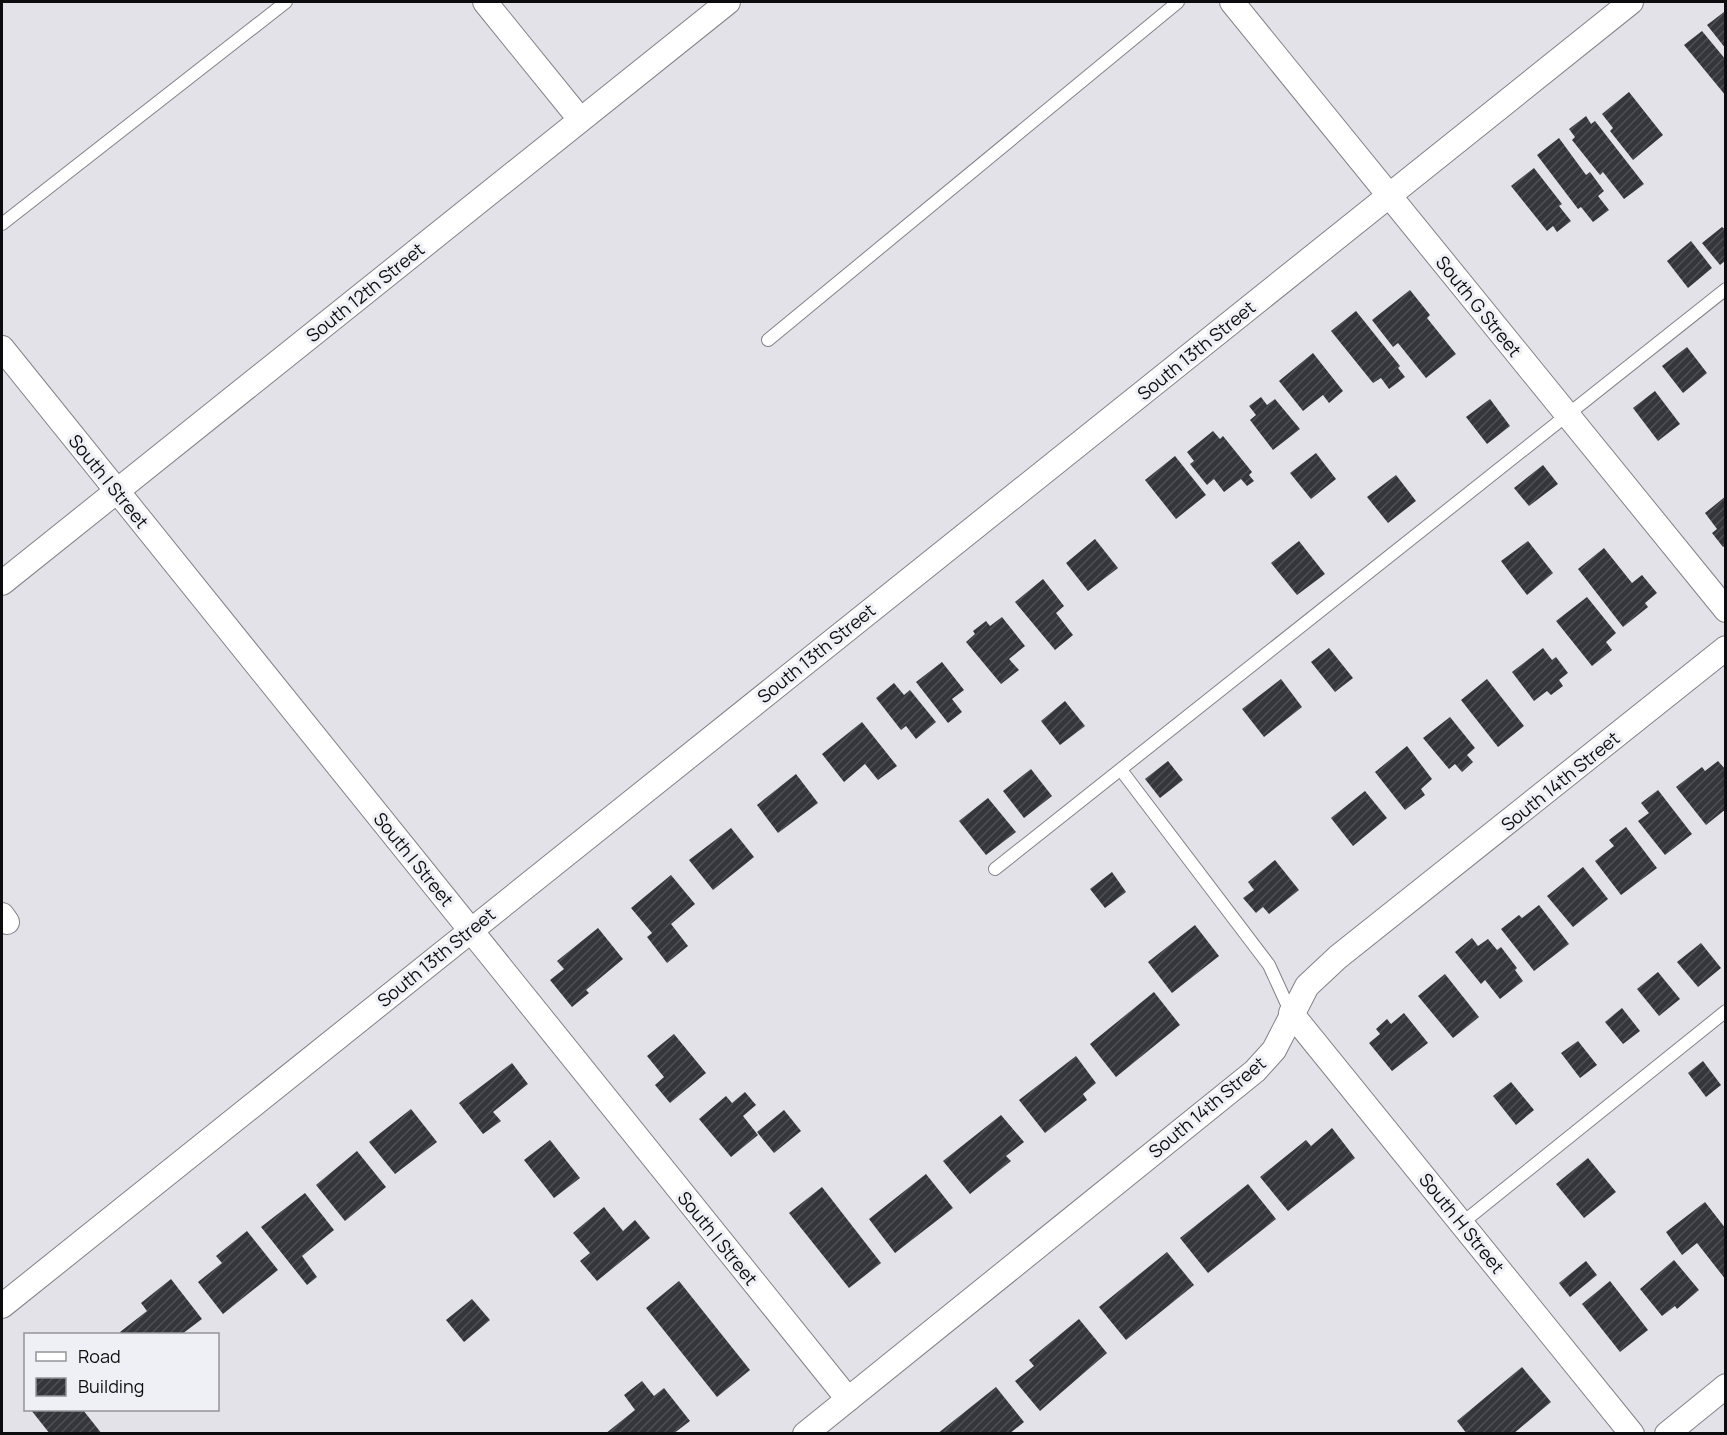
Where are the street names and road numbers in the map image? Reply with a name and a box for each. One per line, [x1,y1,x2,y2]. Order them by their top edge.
street label: South 12th Street [301,237,429,347]
street label: South G Street [1431,251,1527,361]
street label: South 13th Street [1132,295,1260,405]
street label: South I Street [64,429,154,533]
street label: South 13th Street [752,598,880,708]
street label: South 14th Street [1496,726,1624,836]
street label: South I Street [369,807,459,911]
street label: South 13th Street [372,902,500,1012]
street label: South 14th Street [1143,1051,1271,1163]
street label: South H Street [1414,1168,1510,1278]
street label: South I Street [673,1186,763,1290]

